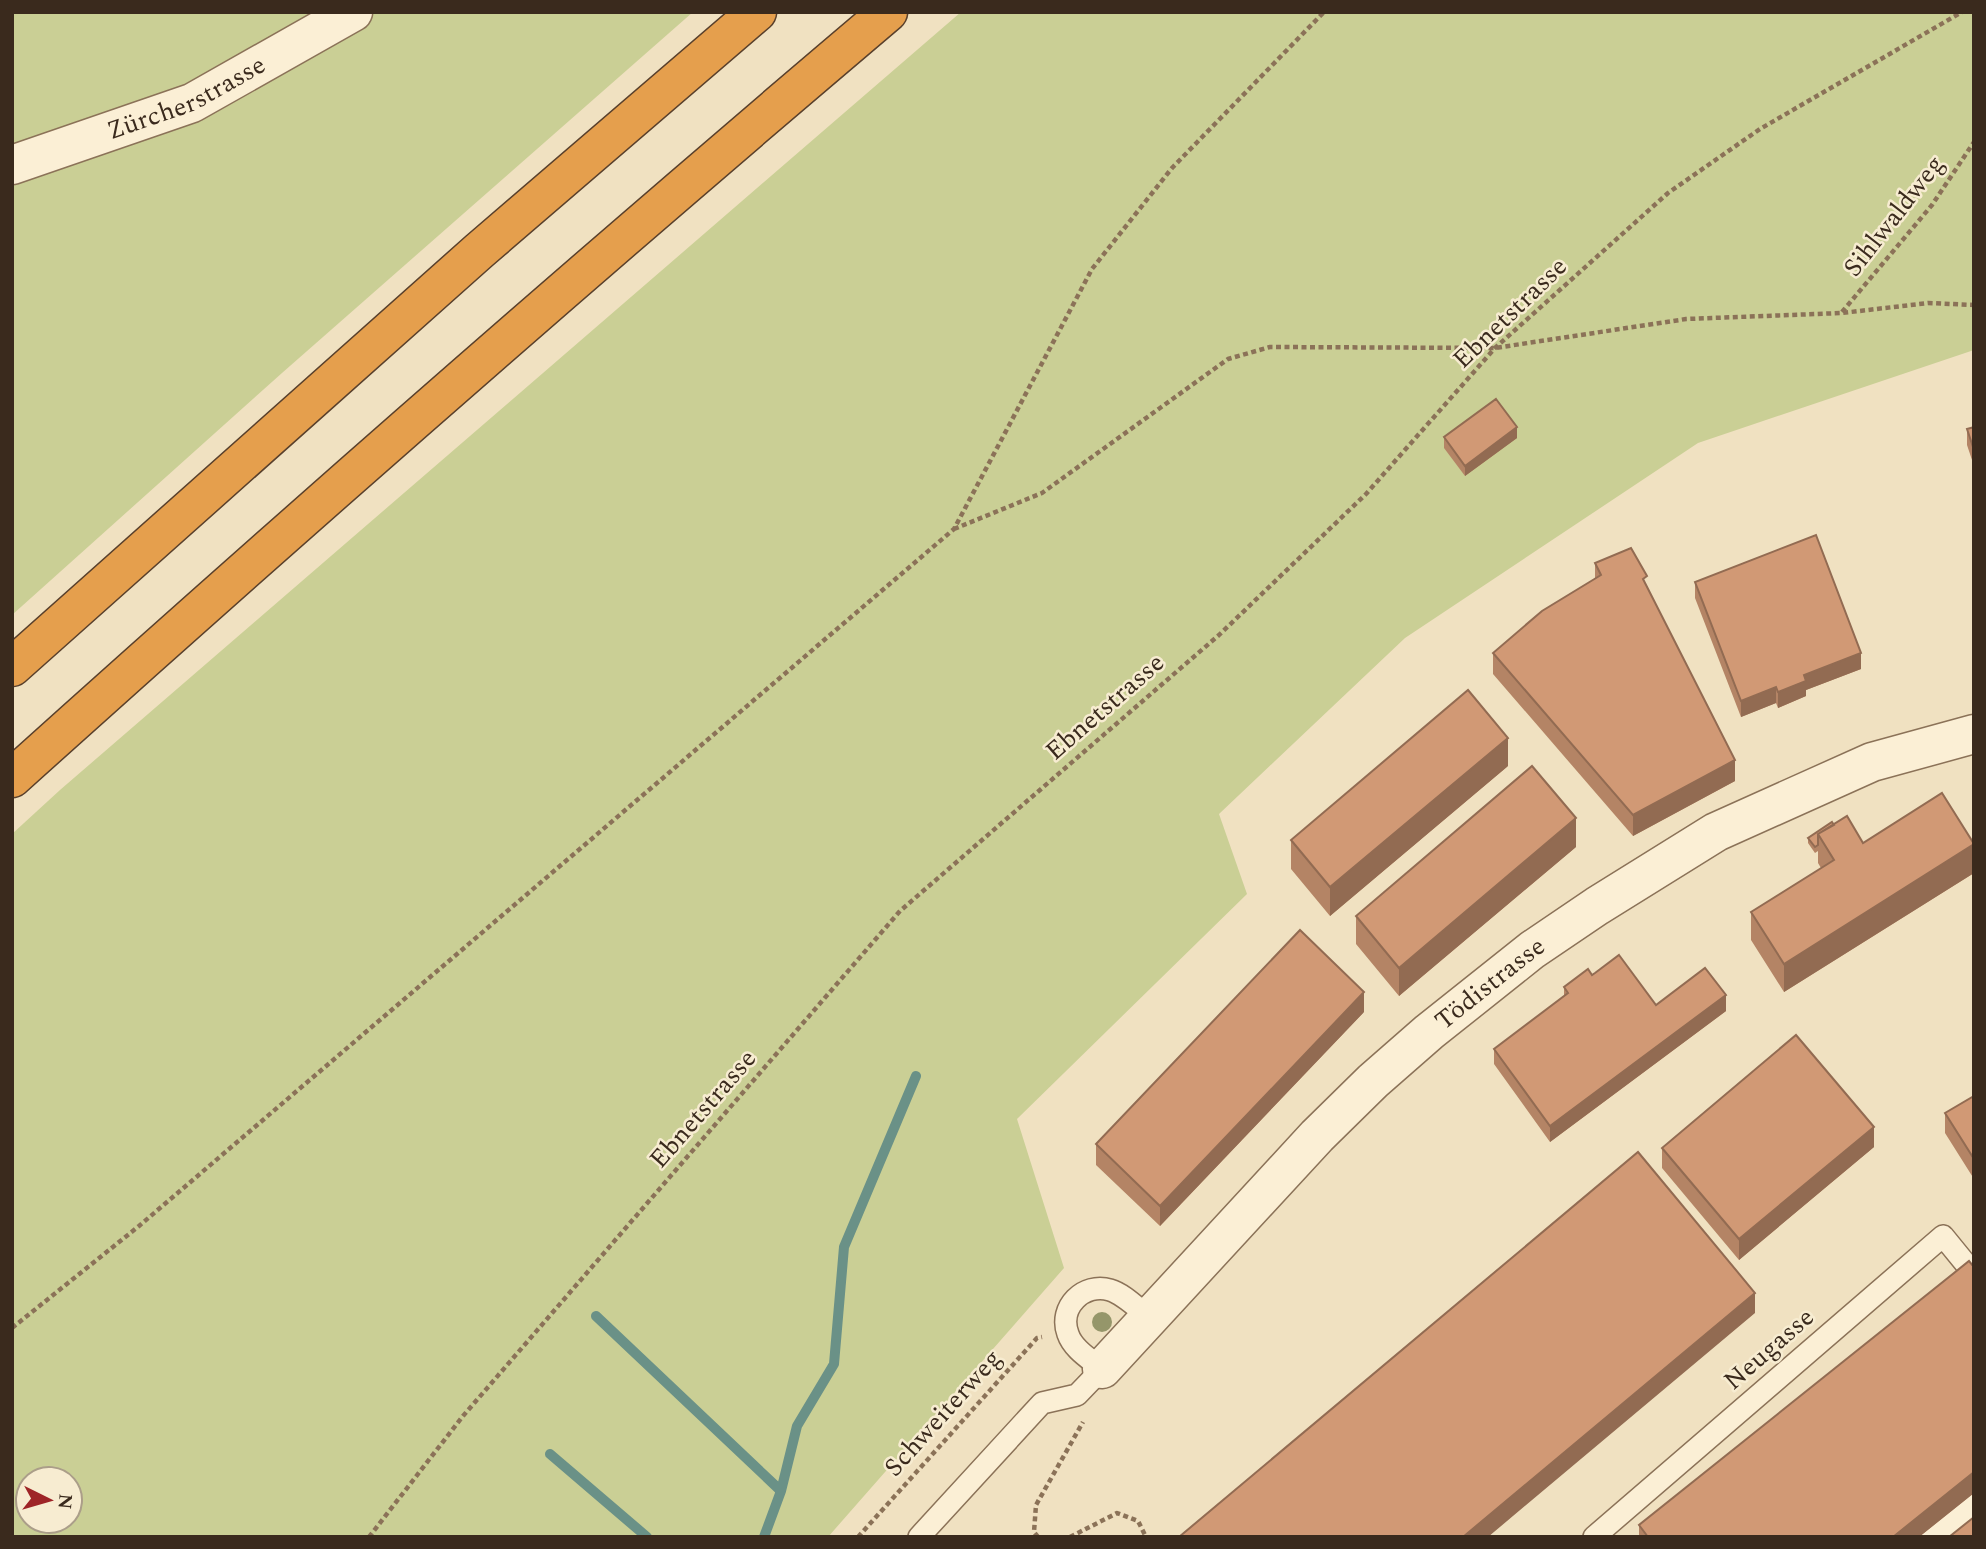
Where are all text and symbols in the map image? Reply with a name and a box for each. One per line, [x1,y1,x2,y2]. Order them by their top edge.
street label: Zürcherstrasse [102,45,273,151]
street label: Sihlwaldweg [1833,146,1955,286]
street label: Ebnetstrasse [1443,248,1577,378]
street label: Ebnetstrasse [1036,644,1174,770]
street label: Tödistrasse [1426,927,1553,1040]
street label: Ebnetstrasse [640,1040,766,1178]
street label: Neugasse [1715,1298,1823,1400]
street label: Schweiterweg [874,1340,1012,1486]
north arrow [14,1465,84,1535]
text: N [49,1492,80,1510]

